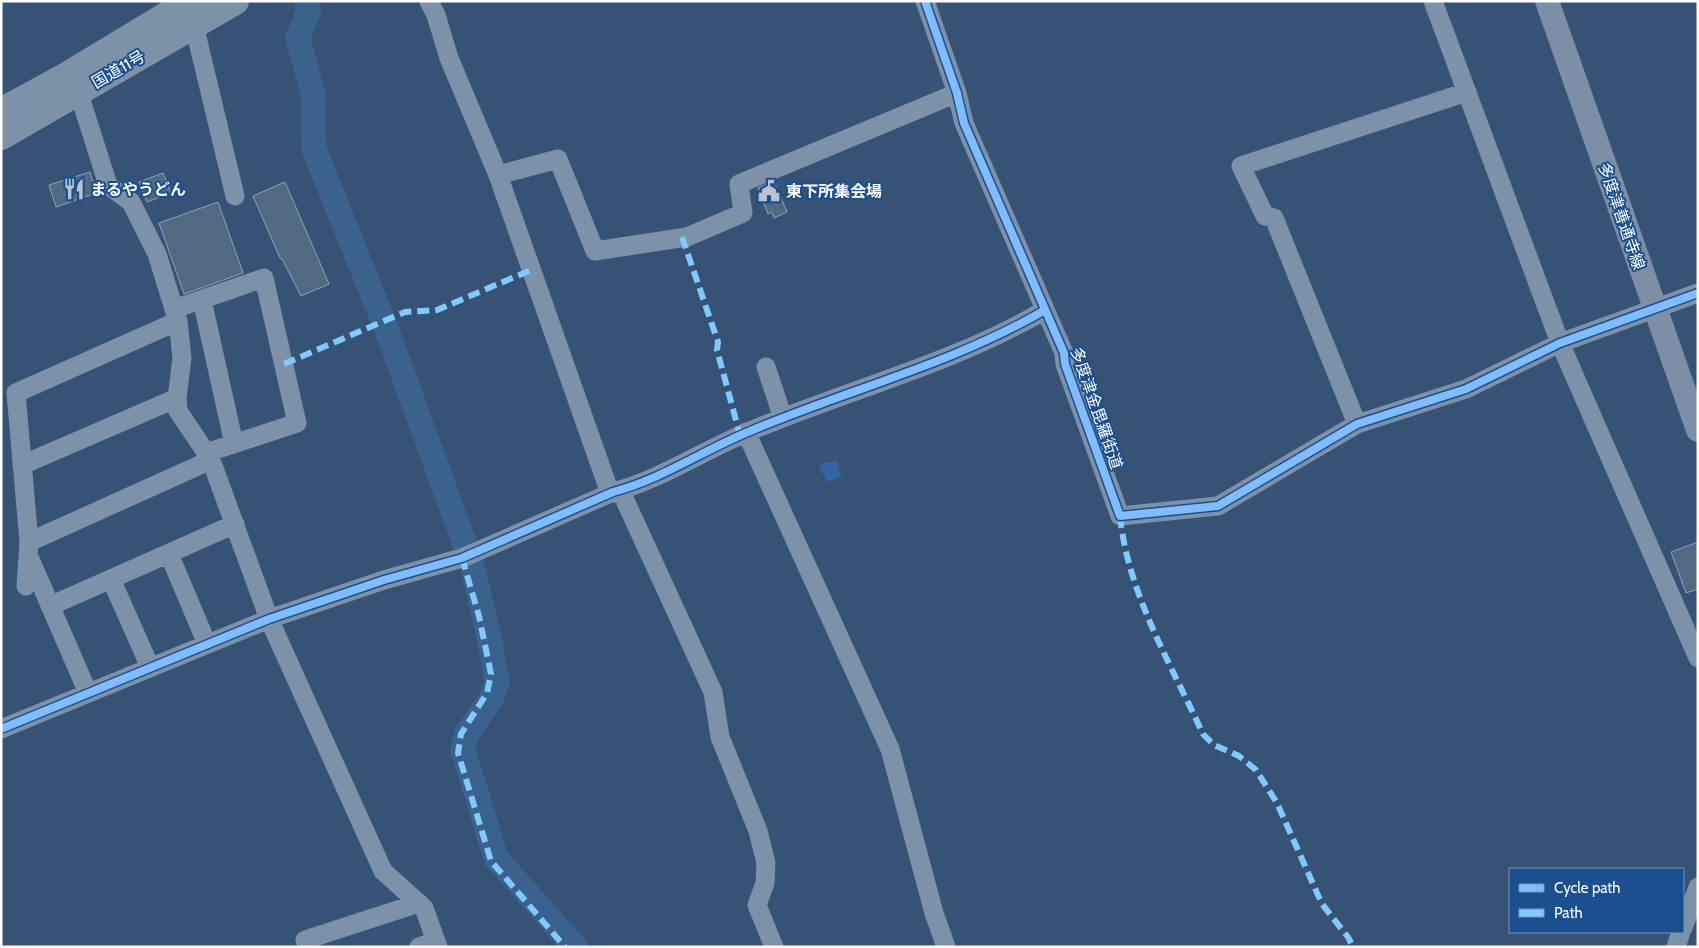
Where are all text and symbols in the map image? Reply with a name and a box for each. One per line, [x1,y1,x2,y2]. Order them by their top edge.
street label: 国道11号 [88,47,148,92]
street label: 多度津善通寺線 [1594,160,1649,272]
restaurant icon: まるやうどん [61,176,87,202]
public building icon: 東下所集会場 [756,178,782,204]
place label: まるやうどん [90,180,186,199]
place label: 東下所集会場 [786,182,882,201]
street label: 多度津金毘羅街道 [1067,345,1126,472]
legend [1509,868,1684,933]
text: Cycle path [1554,879,1620,897]
text: Path [1554,904,1583,922]

